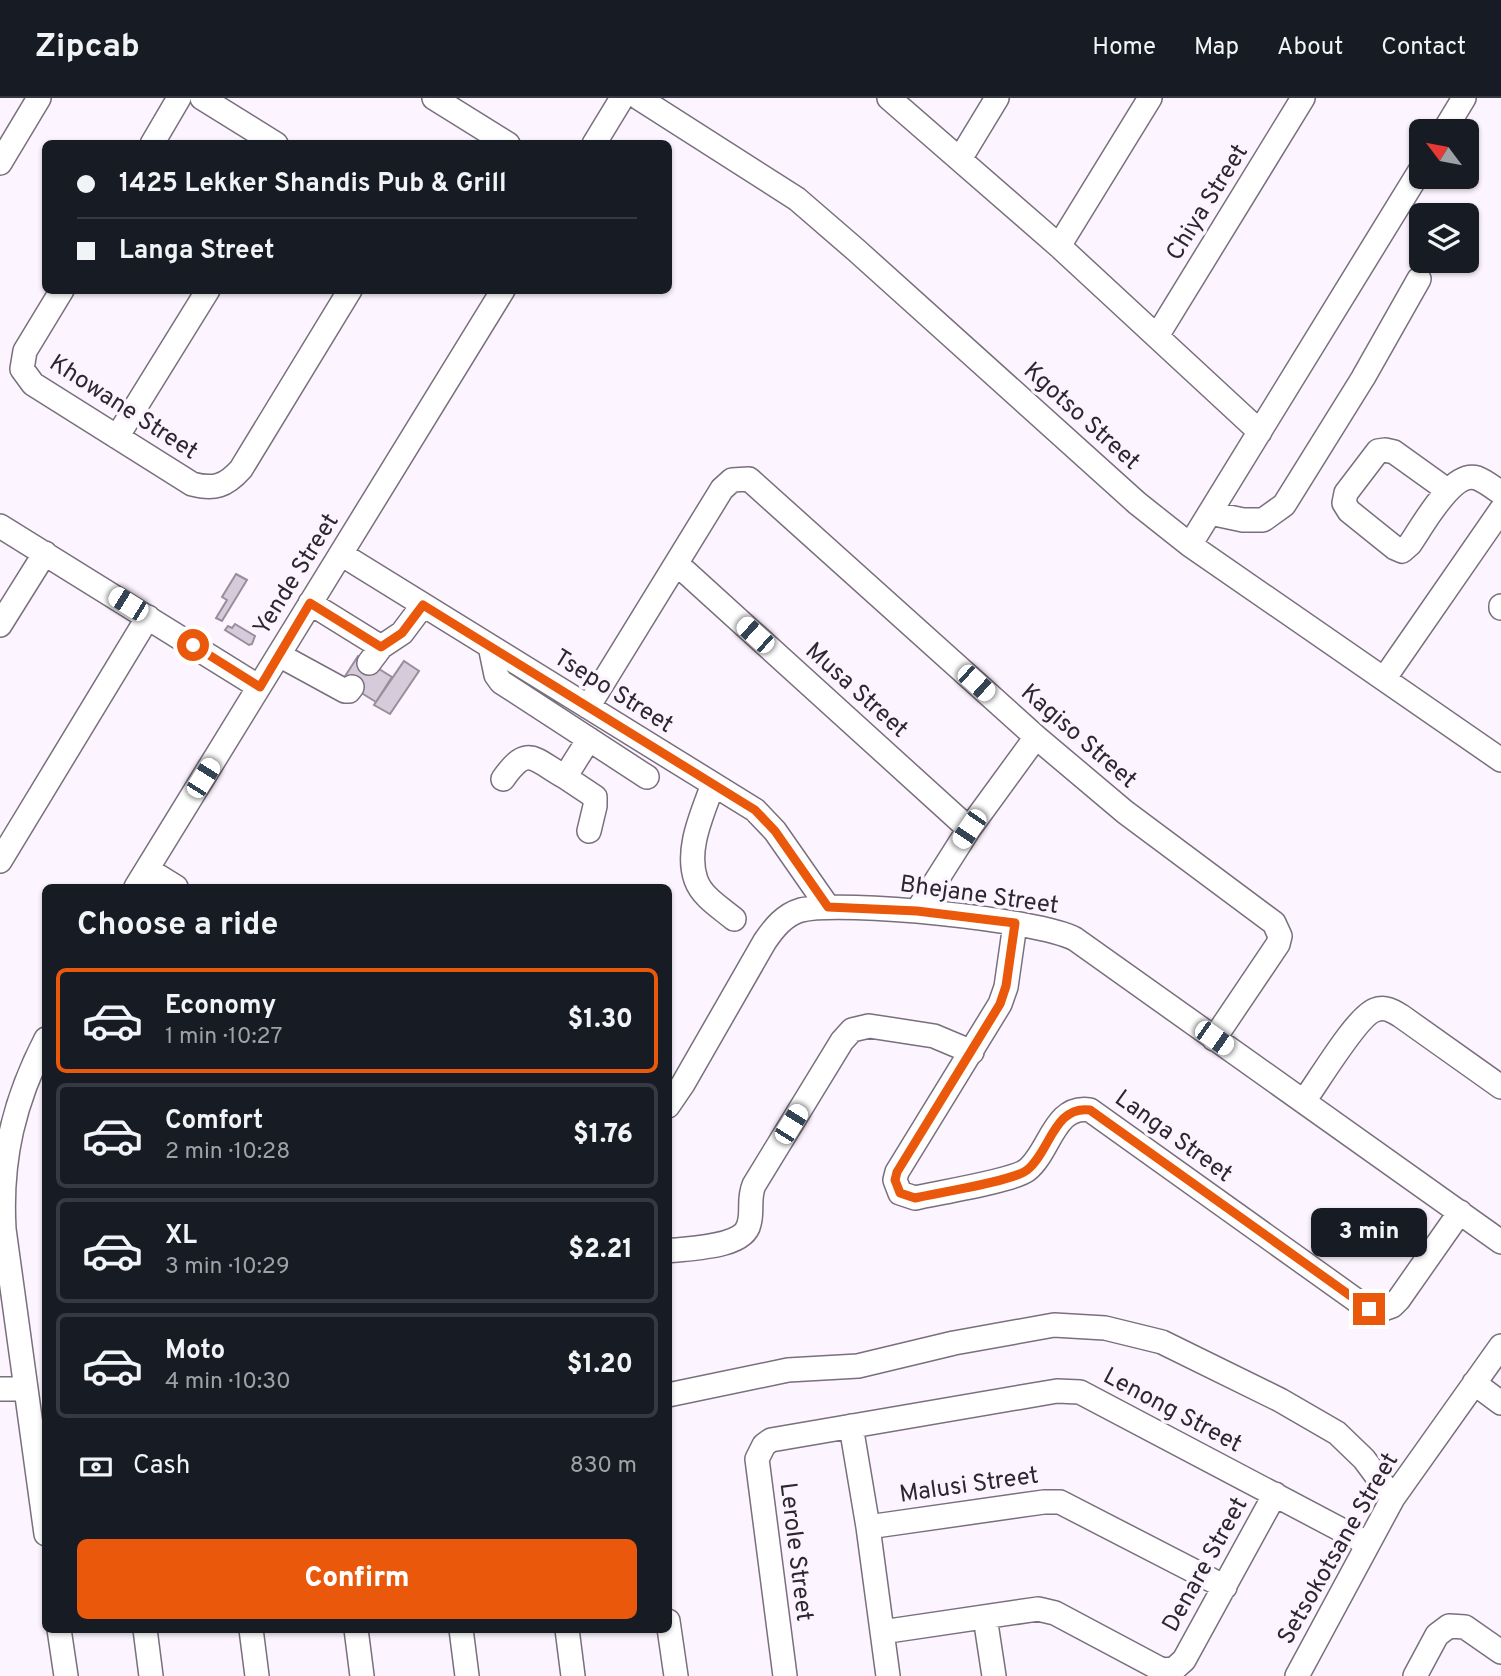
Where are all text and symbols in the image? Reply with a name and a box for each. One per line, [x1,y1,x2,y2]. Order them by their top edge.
text: Zipcab [35,27,140,69]
text: Home [1092,33,1156,63]
text: Map [1194,33,1239,63]
text: About [1277,33,1343,63]
text: Contact [1381,33,1466,63]
north arrow [1409,119,1479,189]
map controls [1409,119,1479,273]
street label: Chiya Street [1160,139,1256,267]
text: 1425 Lekker Shandis Pub & Grill [119,168,507,201]
button: layers [1409,203,1479,273]
text: Langa Street [119,235,274,268]
street label: Khowane Street [43,349,203,467]
street label: Kgotso Street [1016,357,1146,477]
street label: Yende Street [248,508,346,642]
car [105,584,152,624]
car [733,613,778,657]
route start [177,629,209,661]
street label: Musa Street [798,637,914,745]
street label: Tsepo Street [548,643,678,741]
car [954,661,999,705]
street label: Kagiso Street [1014,678,1142,796]
car [183,755,224,801]
car [949,806,990,852]
street label: Bhejane Street [898,870,1060,922]
text: Choose a ride [77,906,278,946]
icon: car [81,989,144,1052]
text: Economy [165,990,276,1023]
text: $1.30 [567,1004,633,1037]
car [1191,1017,1238,1059]
text: 1 min · 10:27 [165,1023,282,1052]
street label: Langa Street [1108,1084,1238,1190]
car [771,1101,812,1147]
icon: car [81,1104,144,1167]
text: Comfort [165,1105,263,1138]
text: $1.76 [573,1119,633,1152]
text: 2 min · 10:28 [165,1138,290,1167]
callout: 3 min [1311,1208,1427,1256]
text: 3 min [1339,1218,1399,1247]
icon: car [81,1219,144,1282]
text: XL [165,1220,197,1253]
text: $2.21 [568,1234,633,1267]
text: 3 min · 10:29 [165,1253,290,1282]
route end [1353,1293,1385,1325]
icon: car [81,1334,144,1397]
text: Moto [165,1335,225,1368]
text: $1.20 [567,1349,633,1382]
street label: Lenong Street [1097,1362,1247,1460]
text: 4 min · 10:30 [165,1368,291,1397]
icon: cash [77,1448,115,1486]
street label: Setsokotsane Street [1272,1448,1406,1650]
text: Cash [133,1450,190,1483]
text: 830 m [570,1452,637,1481]
street label: Malusi Street [898,1461,1040,1511]
street label: Lerole Street [772,1481,818,1623]
street label: Denare Street [1157,1492,1255,1638]
button: Confirm [77,1539,637,1619]

